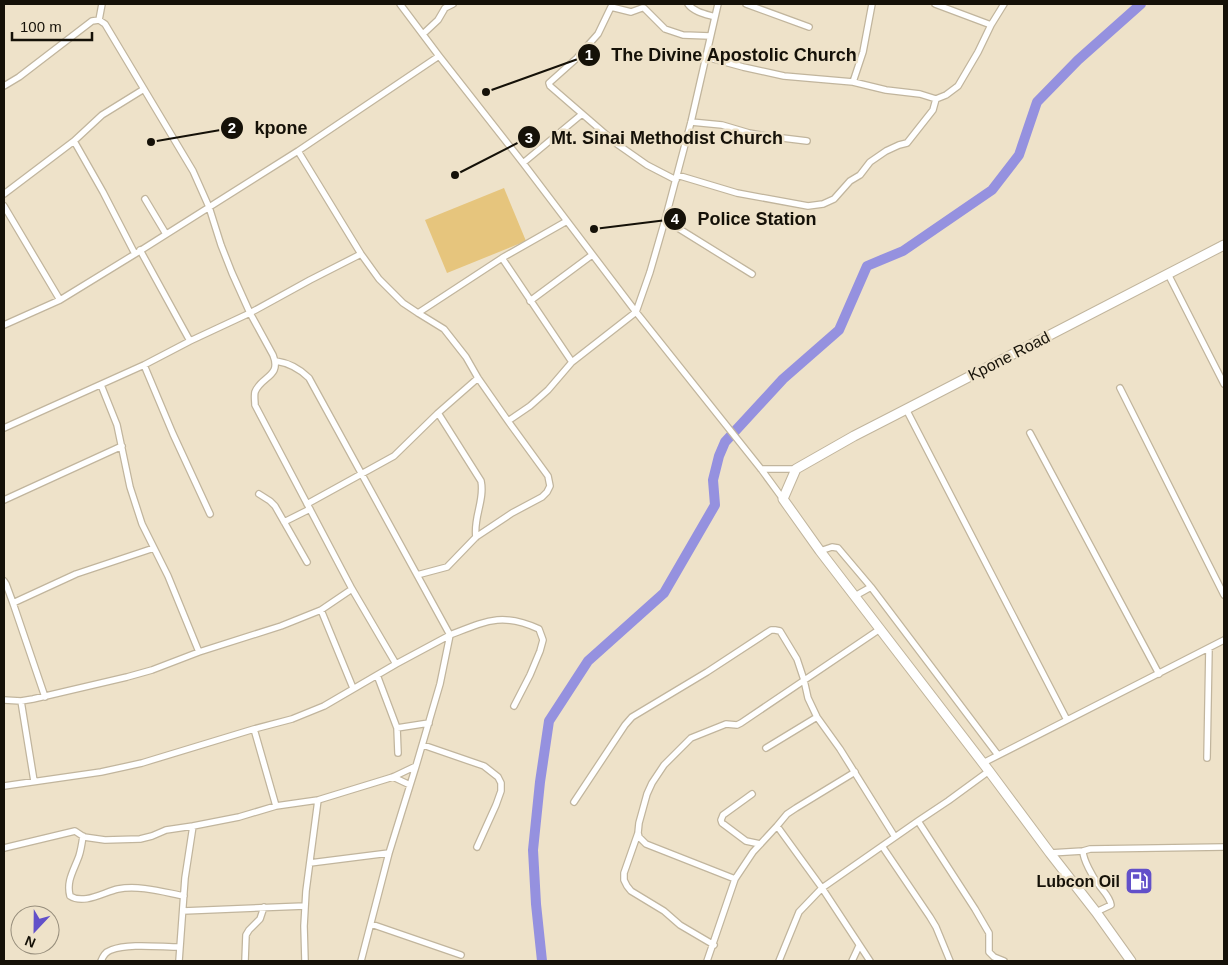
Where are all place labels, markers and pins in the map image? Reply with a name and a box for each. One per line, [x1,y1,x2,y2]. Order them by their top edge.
callout: The Divine Apostolic Church [576,38,867,71]
callout: kpone [219,111,317,144]
callout: Mt. Sinai Methodist Church [516,121,793,154]
callout: Police Station [662,202,826,235]
fuel station icon: Lubcon Oil [1124,866,1154,896]
place label: Lubcon Oil [1036,873,1120,890]

